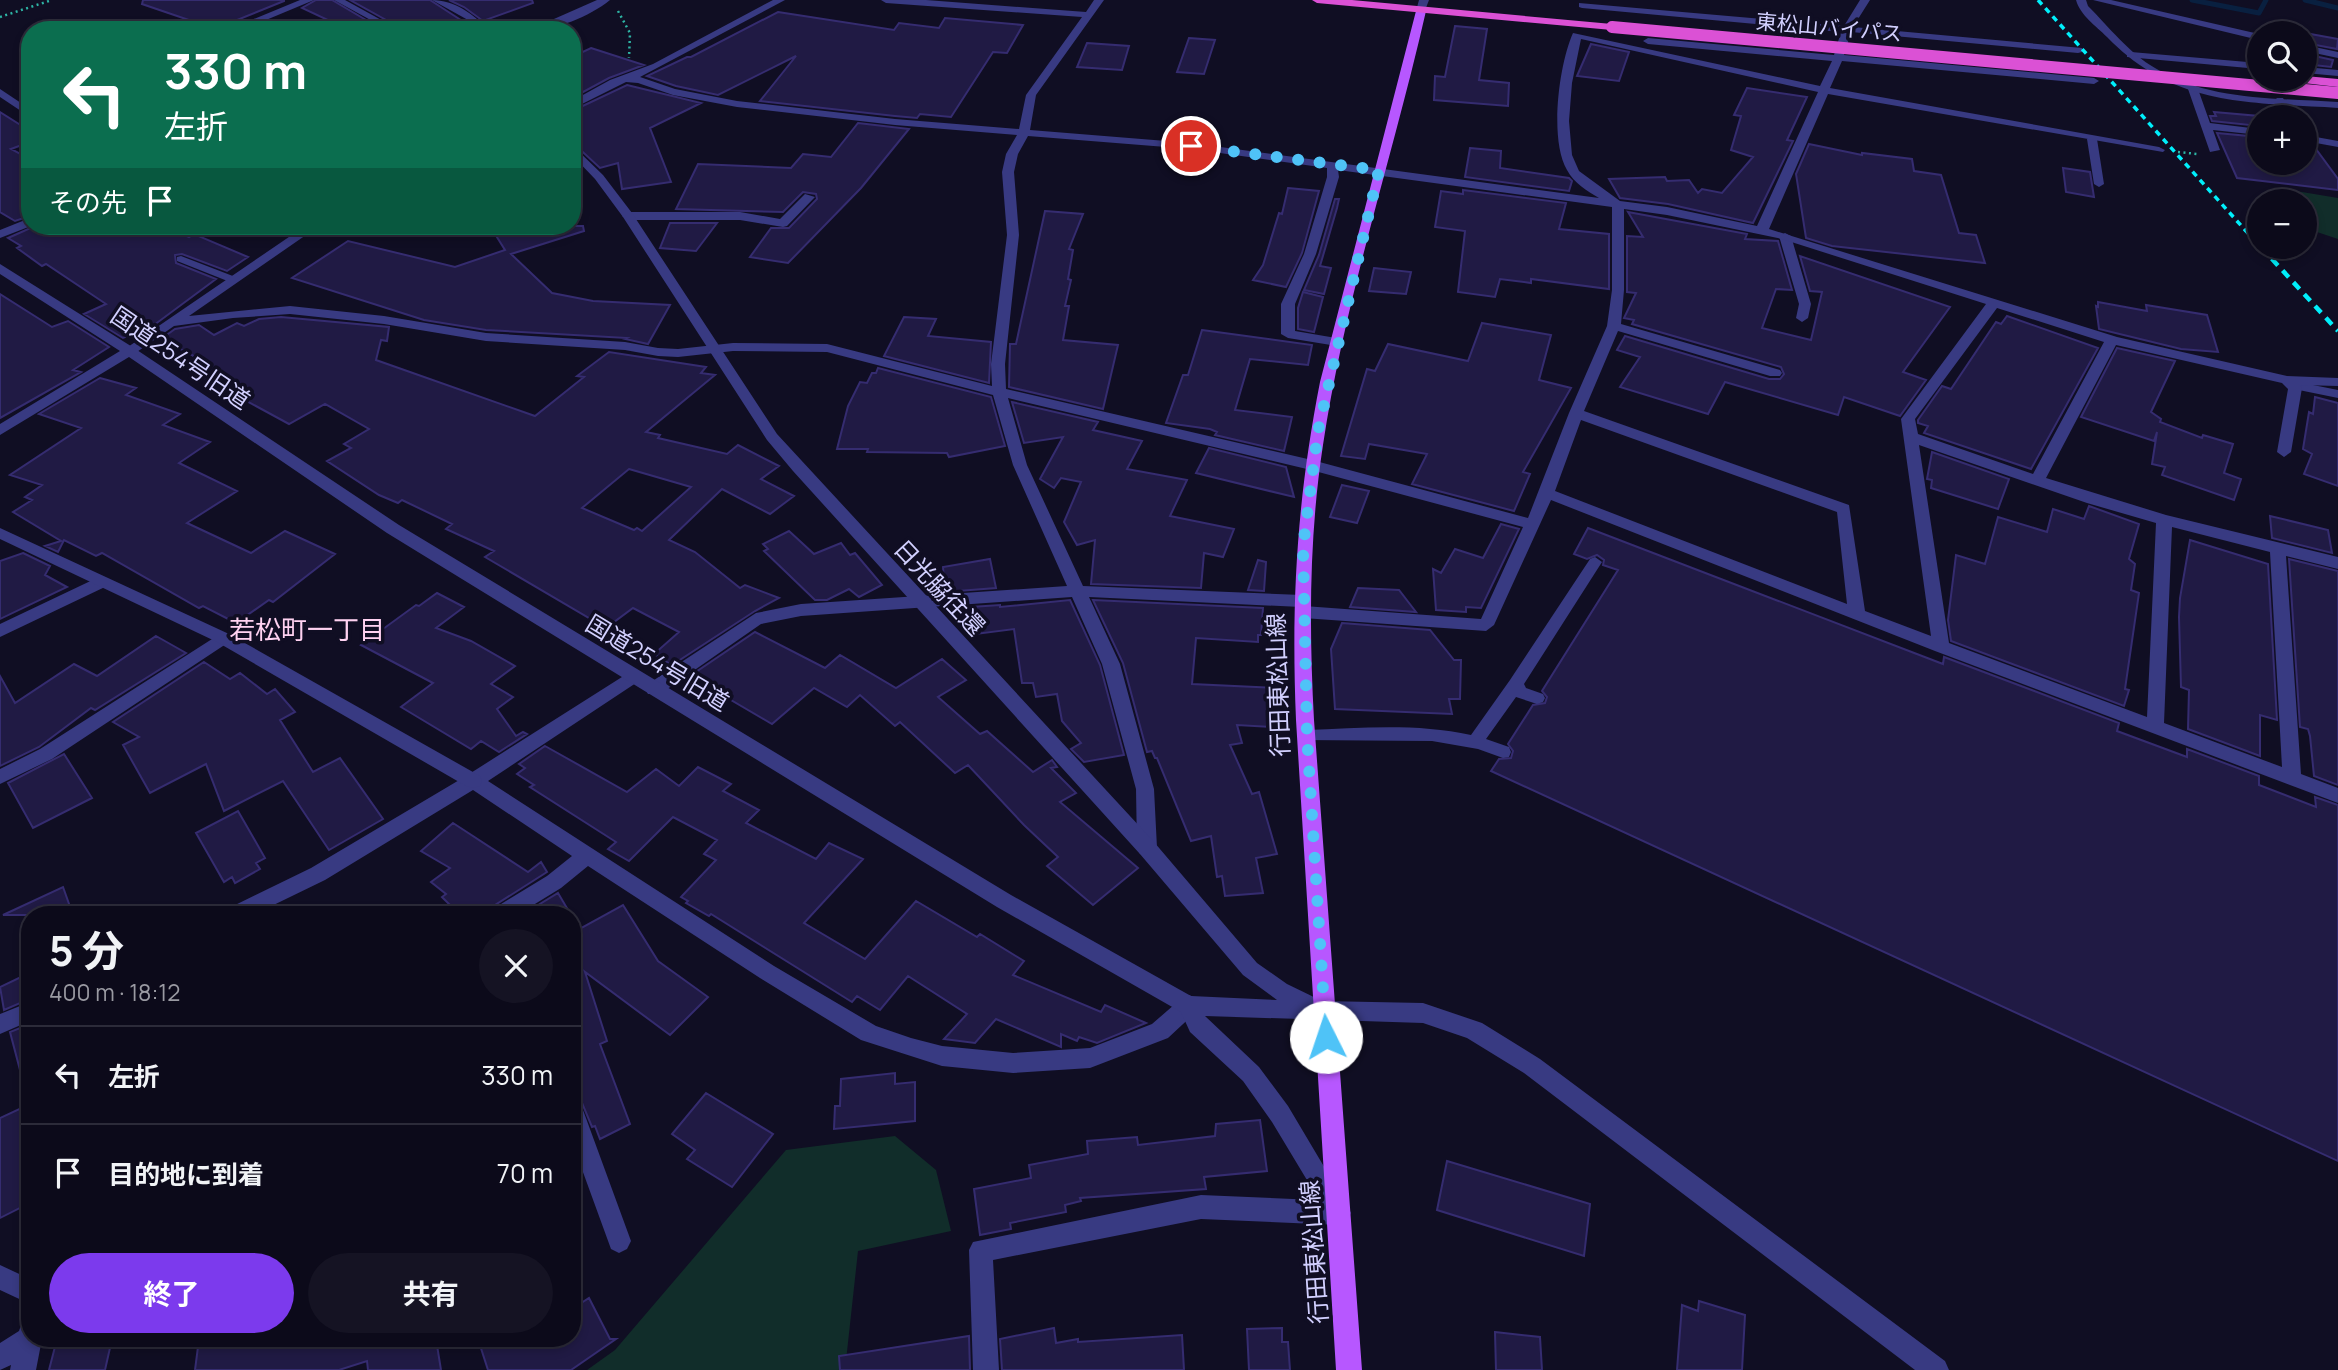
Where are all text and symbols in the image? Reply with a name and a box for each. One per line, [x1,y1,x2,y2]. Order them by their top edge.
street label: 東松山バイパス [1755,7,1903,47]
map controls [2247,21,2317,259]
button: search [2247,21,2317,91]
text: 330 m [164,37,307,104]
icon: left [49,49,140,140]
text: 左折 [164,104,228,148]
button: + [2247,105,2317,175]
pin [1161,116,1221,176]
icon: arrive [1172,127,1210,165]
icon: arrive [141,182,179,220]
text: その先 [49,184,127,220]
button: − [2247,189,2317,259]
street label: 国道254号旧道 [105,298,257,416]
street label: 日光脇往還 [887,532,993,642]
street label: 国道254号旧道 [580,606,736,718]
district label: 若松町一丁目 [229,611,385,647]
street label: 行田東松山線 [1258,612,1296,758]
text: 5 分 [49,921,124,979]
button: close [479,929,553,1003]
text: 400 m · 18:12 [49,976,180,1008]
position arrow [1289,1000,1363,1074]
icon: left [49,1056,87,1094]
text: 330 m [481,1057,553,1093]
text: 左折 [108,1058,160,1094]
icon: arrive [49,1154,87,1192]
text: 70 m [497,1155,553,1191]
text: 目的地に到着 [108,1156,264,1192]
street label: 行田東松山線 [1292,1179,1334,1325]
button: 終了 [49,1253,294,1333]
button: 共有 [308,1253,553,1333]

